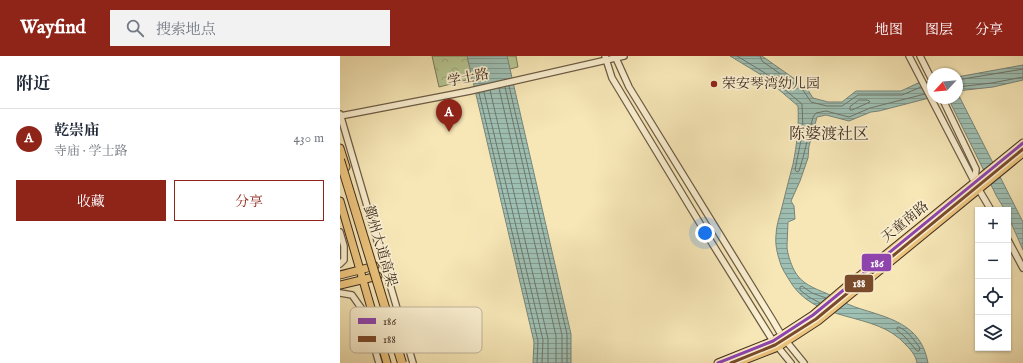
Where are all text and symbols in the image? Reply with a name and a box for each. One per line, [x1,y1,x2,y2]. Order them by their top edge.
search box [110,10,390,46]
text: Wayfind [20,16,86,40]
icon: search [124,17,146,39]
text: 搜索地点 [156,20,216,39]
text: 地图 [875,21,903,39]
text: 图层 [925,21,953,39]
text: 分享 [975,21,1003,39]
street label: 学士路 [446,65,490,91]
north arrow [927,68,963,104]
text: 附近 [16,74,50,95]
place label: 荣安琴湾幼儿园 [722,75,820,93]
marker: 荣安琴湾幼儿园 [709,79,719,89]
pin: A [436,99,462,132]
text: 乾崇庙 [54,121,99,140]
district label: 陈婆渡社区 [789,125,869,145]
text: A [25,130,33,147]
text: 430 m [294,130,324,147]
text: 寺庙 · 学士路 [54,143,128,160]
button: 收藏 [16,180,166,221]
button: 分享 [174,180,324,221]
street label: 天童南路 [878,197,932,247]
street label: 鄞州大道高架 [359,203,401,289]
map controls [975,207,1011,351]
button: + [975,207,1011,243]
your location [695,223,715,243]
button: − [975,243,1011,279]
line badge: 186 [861,253,892,272]
text: 186 [870,257,885,271]
line badge: 188 [844,274,874,293]
text: 188 [853,277,865,291]
button: locate [975,279,1011,315]
legend [350,307,482,353]
text: 186 [383,315,396,329]
button: layers [975,315,1011,351]
text: 188 [383,333,396,347]

